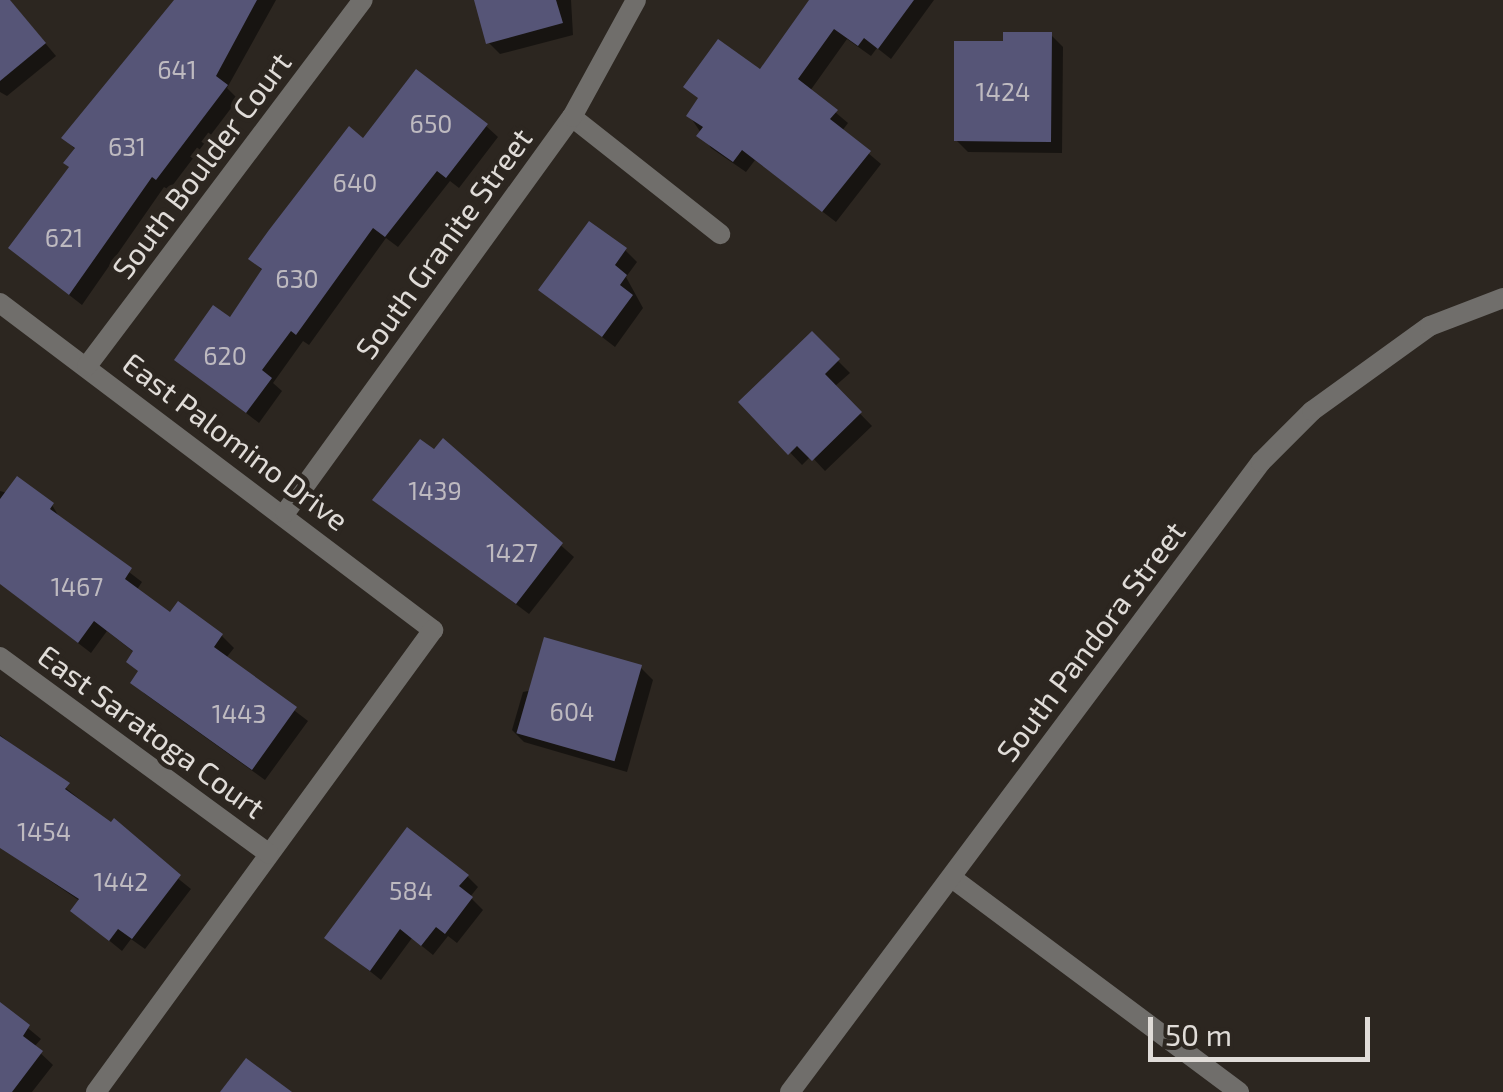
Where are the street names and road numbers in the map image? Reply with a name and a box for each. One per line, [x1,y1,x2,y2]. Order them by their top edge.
street label: South Boulder Court [104,44,298,286]
street label: South Granite Street [347,121,539,365]
street label: East Palomino Drive [116,345,356,537]
street label: South Pandora Street [988,514,1192,768]
street label: East Saratoga Court [32,637,272,825]

